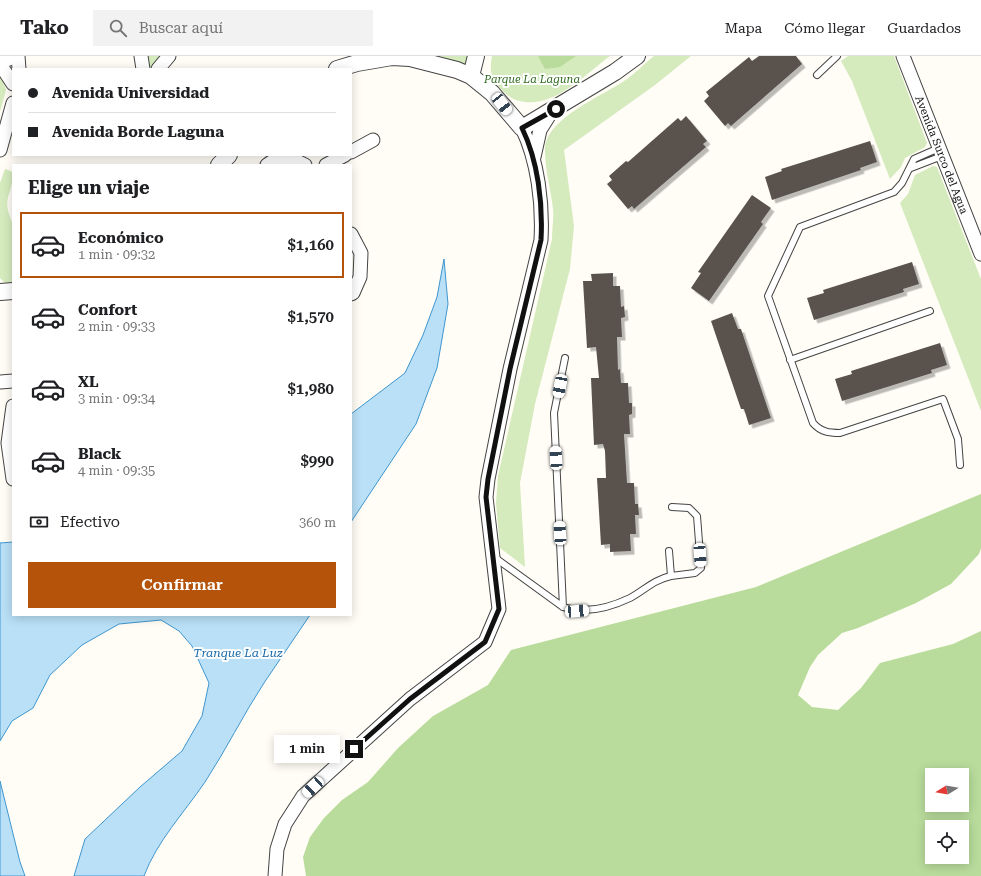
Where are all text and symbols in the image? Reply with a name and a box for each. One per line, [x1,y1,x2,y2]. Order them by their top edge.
search box [93,10,373,46]
text: Tako [20,16,69,39]
icon: search [107,17,129,39]
text: Buscar aquí [139,19,223,37]
text: Mapa [725,20,762,36]
text: Cómo llegar [784,20,865,36]
text: Guardados [887,20,961,36]
park label: Parque La Laguna [483,73,580,86]
text: Avenida Universidad [52,84,209,102]
car [490,91,514,117]
street label: Avenida Surco del Agua [913,94,971,216]
route start [547,100,565,118]
text: Avenida Borde Laguna [52,123,224,141]
text: Elige un viaje [28,177,150,198]
icon: car [30,227,66,263]
text: Económico [78,229,164,247]
text: $1,160 [287,236,334,254]
text: 1 min · 09:32 [78,247,155,262]
icon: car [30,299,66,335]
text: Confort [78,301,137,319]
text: $1,570 [287,308,334,326]
text: 2 min · 09:33 [78,319,155,334]
icon: car [30,371,66,407]
text: XL [78,373,99,391]
car [552,373,568,399]
text: $1,980 [287,380,334,398]
text: 3 min · 09:34 [78,391,155,406]
icon: car [30,443,66,479]
text: Black [78,445,121,463]
car [549,446,563,470]
text: $990 [300,452,334,470]
text: 4 min · 09:35 [78,463,155,478]
icon: cash [28,511,50,533]
text: Efectivo [60,513,120,531]
text: 360 m [299,515,336,530]
car [553,521,567,545]
car [693,543,707,567]
button: Confirmar [28,562,336,608]
car [565,604,589,618]
water label: Tranque La Luz [193,646,283,660]
callout: 1 min [274,735,340,763]
route end [345,740,363,758]
text: 1 min [289,741,325,756]
north arrow [925,768,969,812]
map controls [925,768,969,864]
car [300,774,326,800]
button: locate [925,820,969,864]

